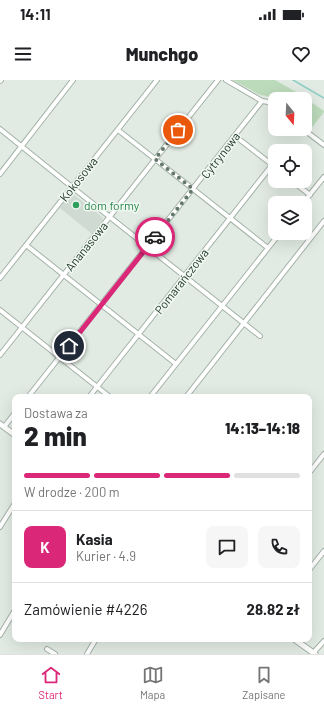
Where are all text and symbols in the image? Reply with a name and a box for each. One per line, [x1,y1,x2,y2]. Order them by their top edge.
text: 14:11 [20,5,51,23]
icon: menu [12,43,34,65]
text: Munchgo [126,43,198,65]
icon: heart [290,43,312,65]
north arrow [268,92,312,136]
map controls [268,92,312,240]
pin [161,113,195,147]
icon: bag [167,119,189,141]
street label: Cytrynowa [198,129,242,181]
button: locate [268,144,312,188]
street label: Kokosowa [56,154,100,204]
button: layers [268,196,312,240]
place label: dom formy [84,198,140,212]
marker: dom formy [71,200,81,210]
courier [135,217,175,257]
street label: Ananasowa [62,219,110,273]
icon: car [144,226,166,248]
street label: Pomarańczowa [151,246,211,316]
pin [52,329,86,363]
icon: home [58,335,80,357]
text: Dostawa za [24,405,88,421]
text: 14:13–14:18 [225,419,300,437]
text: 2 min [24,420,87,451]
text: W drodze · 200 m [24,484,120,500]
button: chat [206,526,248,568]
button: phone [258,526,300,568]
text: Kasia [76,530,113,548]
text: K [40,538,50,556]
text: Kurier · 4.9 [76,548,136,564]
text: Zamówienie #4226 [24,600,147,618]
text: 28.82 zł [246,600,300,618]
tab: Start [39,664,63,701]
tab: Mapa [140,664,165,701]
tab: Zapisane [242,664,285,701]

